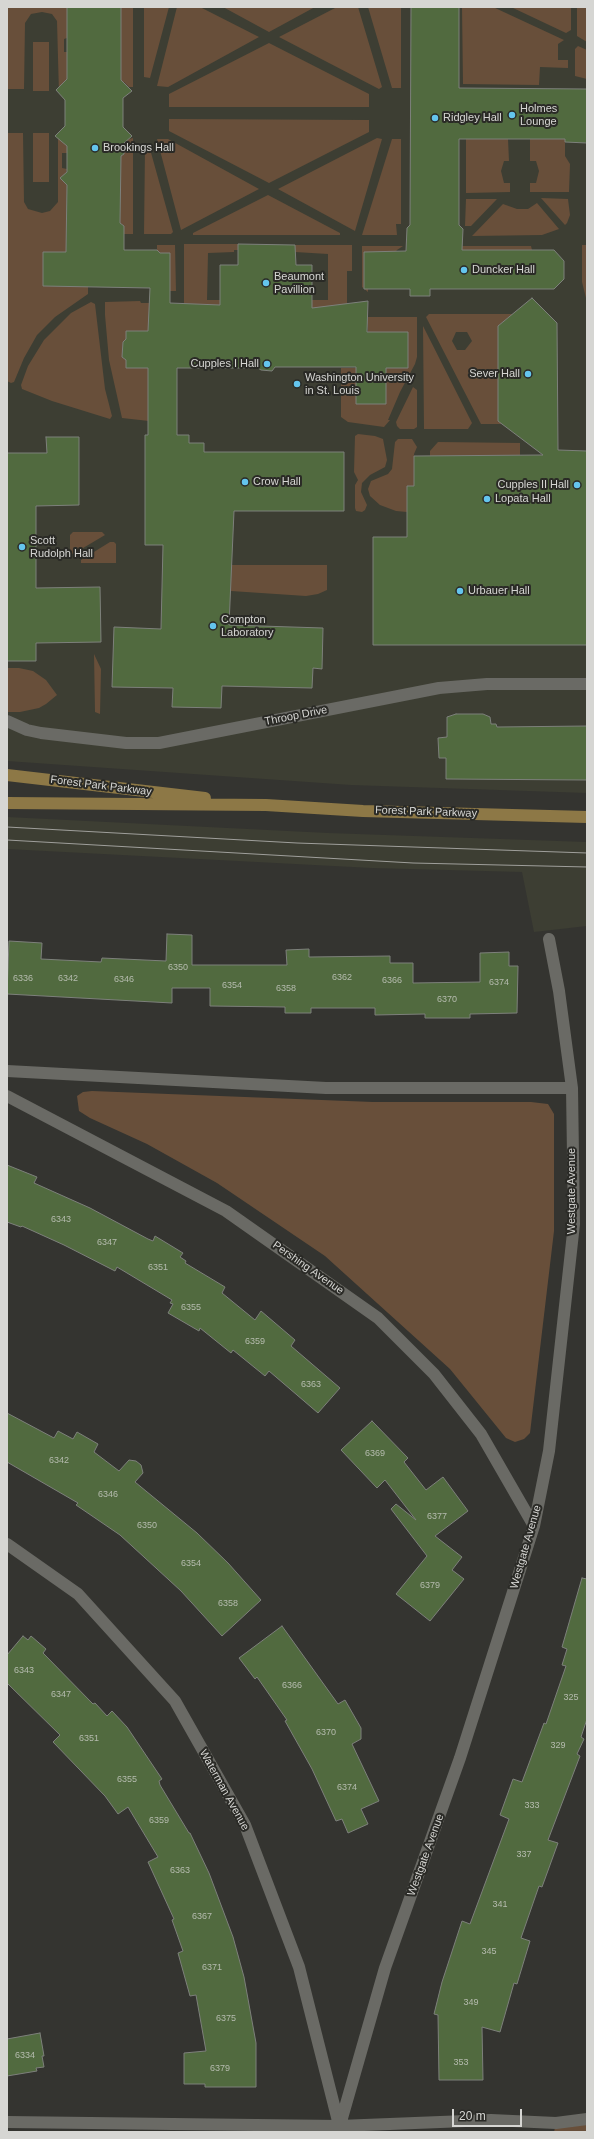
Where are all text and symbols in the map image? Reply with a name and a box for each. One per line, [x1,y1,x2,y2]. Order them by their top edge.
place label: Holmes Lounge [520,102,557,128]
marker: Holmes Lounge [507,110,517,120]
place label: Ridgley Hall [443,111,502,125]
marker: Ridgley Hall [430,113,440,123]
place label: Brookings Hall [103,141,174,155]
marker: Brookings Hall [90,143,100,153]
place label: Duncker Hall [472,263,535,277]
marker: Duncker Hall [459,265,469,275]
place label: Beaumont Pavillion [274,270,324,296]
marker: Beaumont Pavillion [261,278,271,288]
place label: Cupples I Hall [191,357,259,371]
marker: Cupples I Hall [262,359,272,369]
place label: Sever Hall [469,367,520,381]
marker: Sever Hall [523,369,533,379]
place label: Washington University in St. Louis [305,371,414,397]
marker: Washington University in St. Louis [292,379,302,389]
place label: Crow Hall [253,475,301,489]
marker: Crow Hall [240,477,250,487]
place label: Cupples II Hall [497,478,569,492]
marker: Cupples II Hall [572,480,582,490]
place label: Lopata Hall [495,492,551,506]
marker: Lopata Hall [482,494,492,504]
place label: Scott Rudolph Hall [30,534,93,560]
marker: Scott Rudolph Hall [17,542,27,552]
place label: Urbauer Hall [468,584,530,598]
marker: Urbauer Hall [455,586,465,596]
place label: Compton Laboratory [221,613,274,639]
marker: Compton Laboratory [208,621,218,631]
street label: Throop Drive [264,703,328,729]
street label: Forest Park Parkway [50,773,152,799]
street label: Forest Park Parkway [375,804,477,820]
house number: 6350 [168,963,188,973]
house number: 6362 [332,973,352,983]
house number: 6336 [13,974,33,984]
house number: 6342 [58,974,78,984]
house number: 6346 [114,975,134,985]
house number: 6366 [382,976,402,986]
house number: 6374 [489,978,509,988]
house number: 6354 [222,981,242,991]
house number: 6358 [276,984,296,994]
house number: 6370 [437,995,457,1005]
street label: Westgate Avenue [565,1148,579,1234]
house number: 6343 [51,1215,71,1225]
house number: 6347 [97,1238,117,1248]
street label: Pershing Avenue [270,1239,346,1297]
house number: 6351 [148,1263,168,1273]
house number: 6355 [181,1303,201,1313]
house number: 6359 [245,1337,265,1347]
house number: 6363 [301,1380,321,1390]
house number: 6369 [365,1449,385,1459]
house number: 6342 [49,1456,69,1466]
house number: 6346 [98,1490,118,1500]
street label: Westgate Avenue [508,1504,544,1590]
house number: 6377 [427,1512,447,1522]
house number: 6350 [137,1521,157,1531]
house number: 6354 [181,1559,201,1569]
house number: 6379 [420,1581,440,1591]
house number: 6358 [218,1599,238,1609]
house number: 6343 [14,1666,34,1676]
house number: 6366 [282,1681,302,1691]
house number: 6347 [51,1690,71,1700]
house number: 325 [563,1693,579,1703]
house number: 6370 [316,1728,336,1738]
house number: 6351 [79,1734,99,1744]
house number: 329 [550,1741,566,1751]
street label: Waterman Avenue [196,1747,252,1833]
house number: 6355 [117,1775,137,1785]
house number: 6374 [337,1783,357,1793]
house number: 333 [524,1801,540,1811]
street label: Westgate Avenue [405,1812,447,1898]
house number: 6359 [149,1816,169,1826]
house number: 337 [516,1850,532,1860]
house number: 6363 [170,1866,190,1876]
house number: 341 [492,1900,508,1910]
house number: 6367 [192,1912,212,1922]
house number: 345 [481,1947,497,1957]
house number: 6371 [202,1963,222,1973]
house number: 349 [463,1998,479,2008]
house number: 6375 [216,2014,236,2024]
house number: 6334 [15,2051,35,2061]
house number: 353 [453,2058,469,2068]
house number: 6379 [210,2064,230,2074]
scale bar [454,2101,524,2127]
text: 20 m [459,2109,486,2123]

